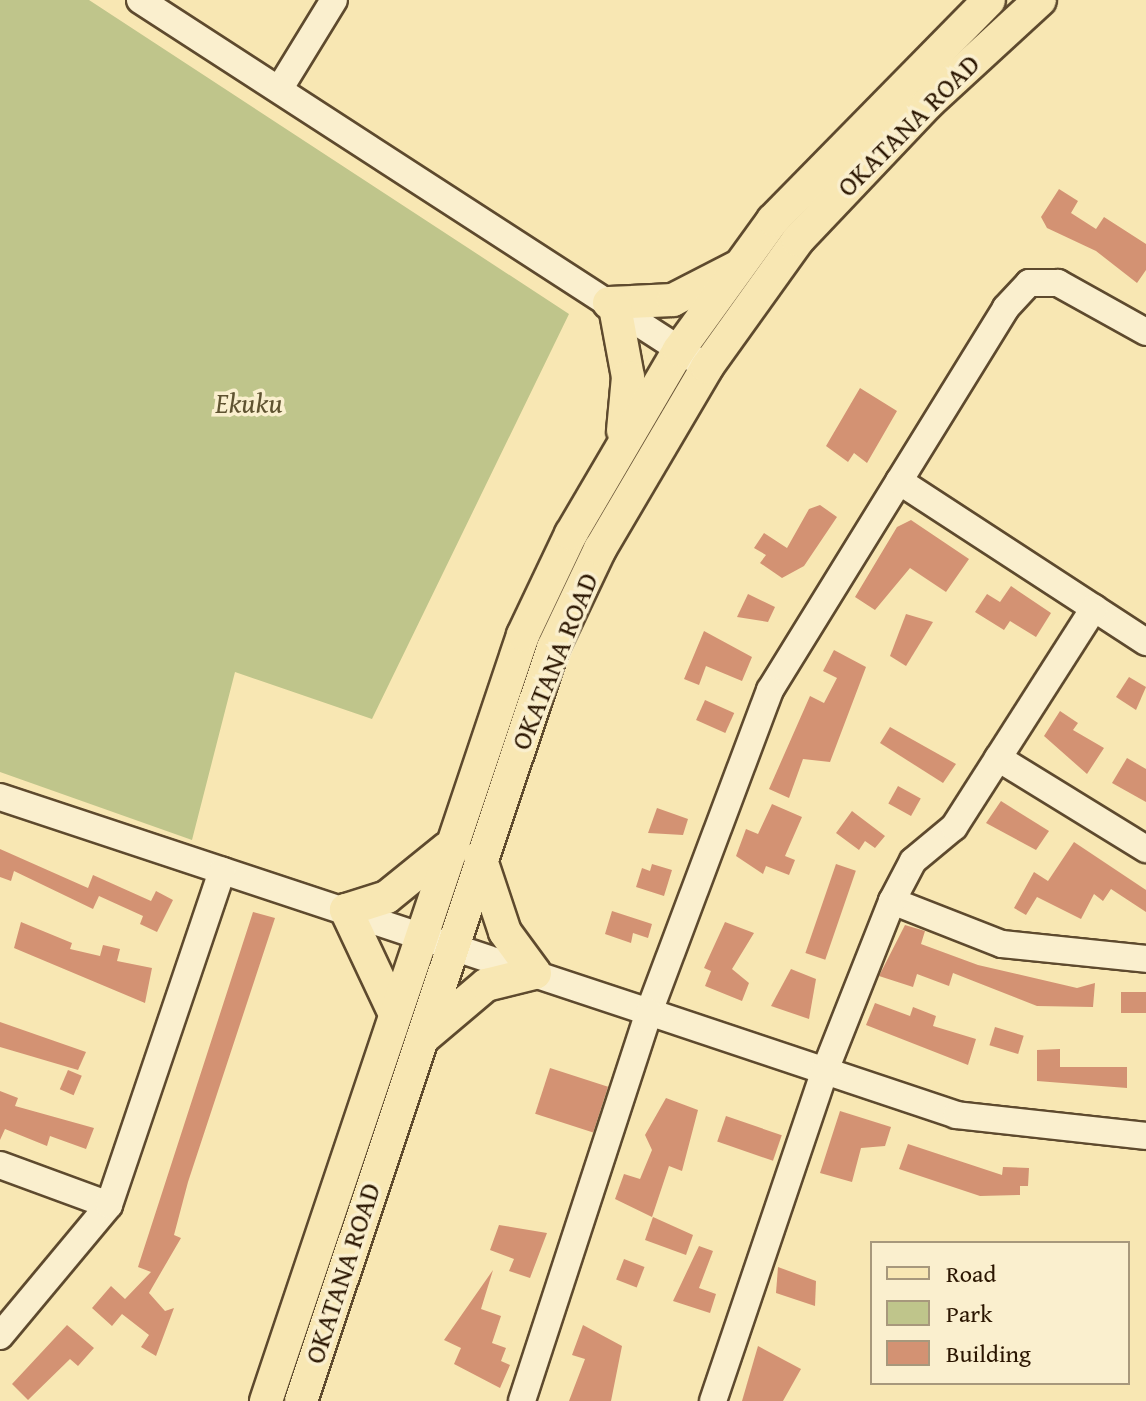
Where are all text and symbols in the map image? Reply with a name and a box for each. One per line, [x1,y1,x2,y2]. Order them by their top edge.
street label: OKATANA ROAD [830,47,986,203]
park label: Ekuku [215,386,283,420]
street label: OKATANA ROAD [503,568,605,754]
street label: OKATANA ROAD [297,1178,387,1368]
legend [870,1241,1130,1385]
text: Road [946,1256,996,1291]
text: Park [946,1296,992,1331]
text: Building [946,1336,1031,1371]

